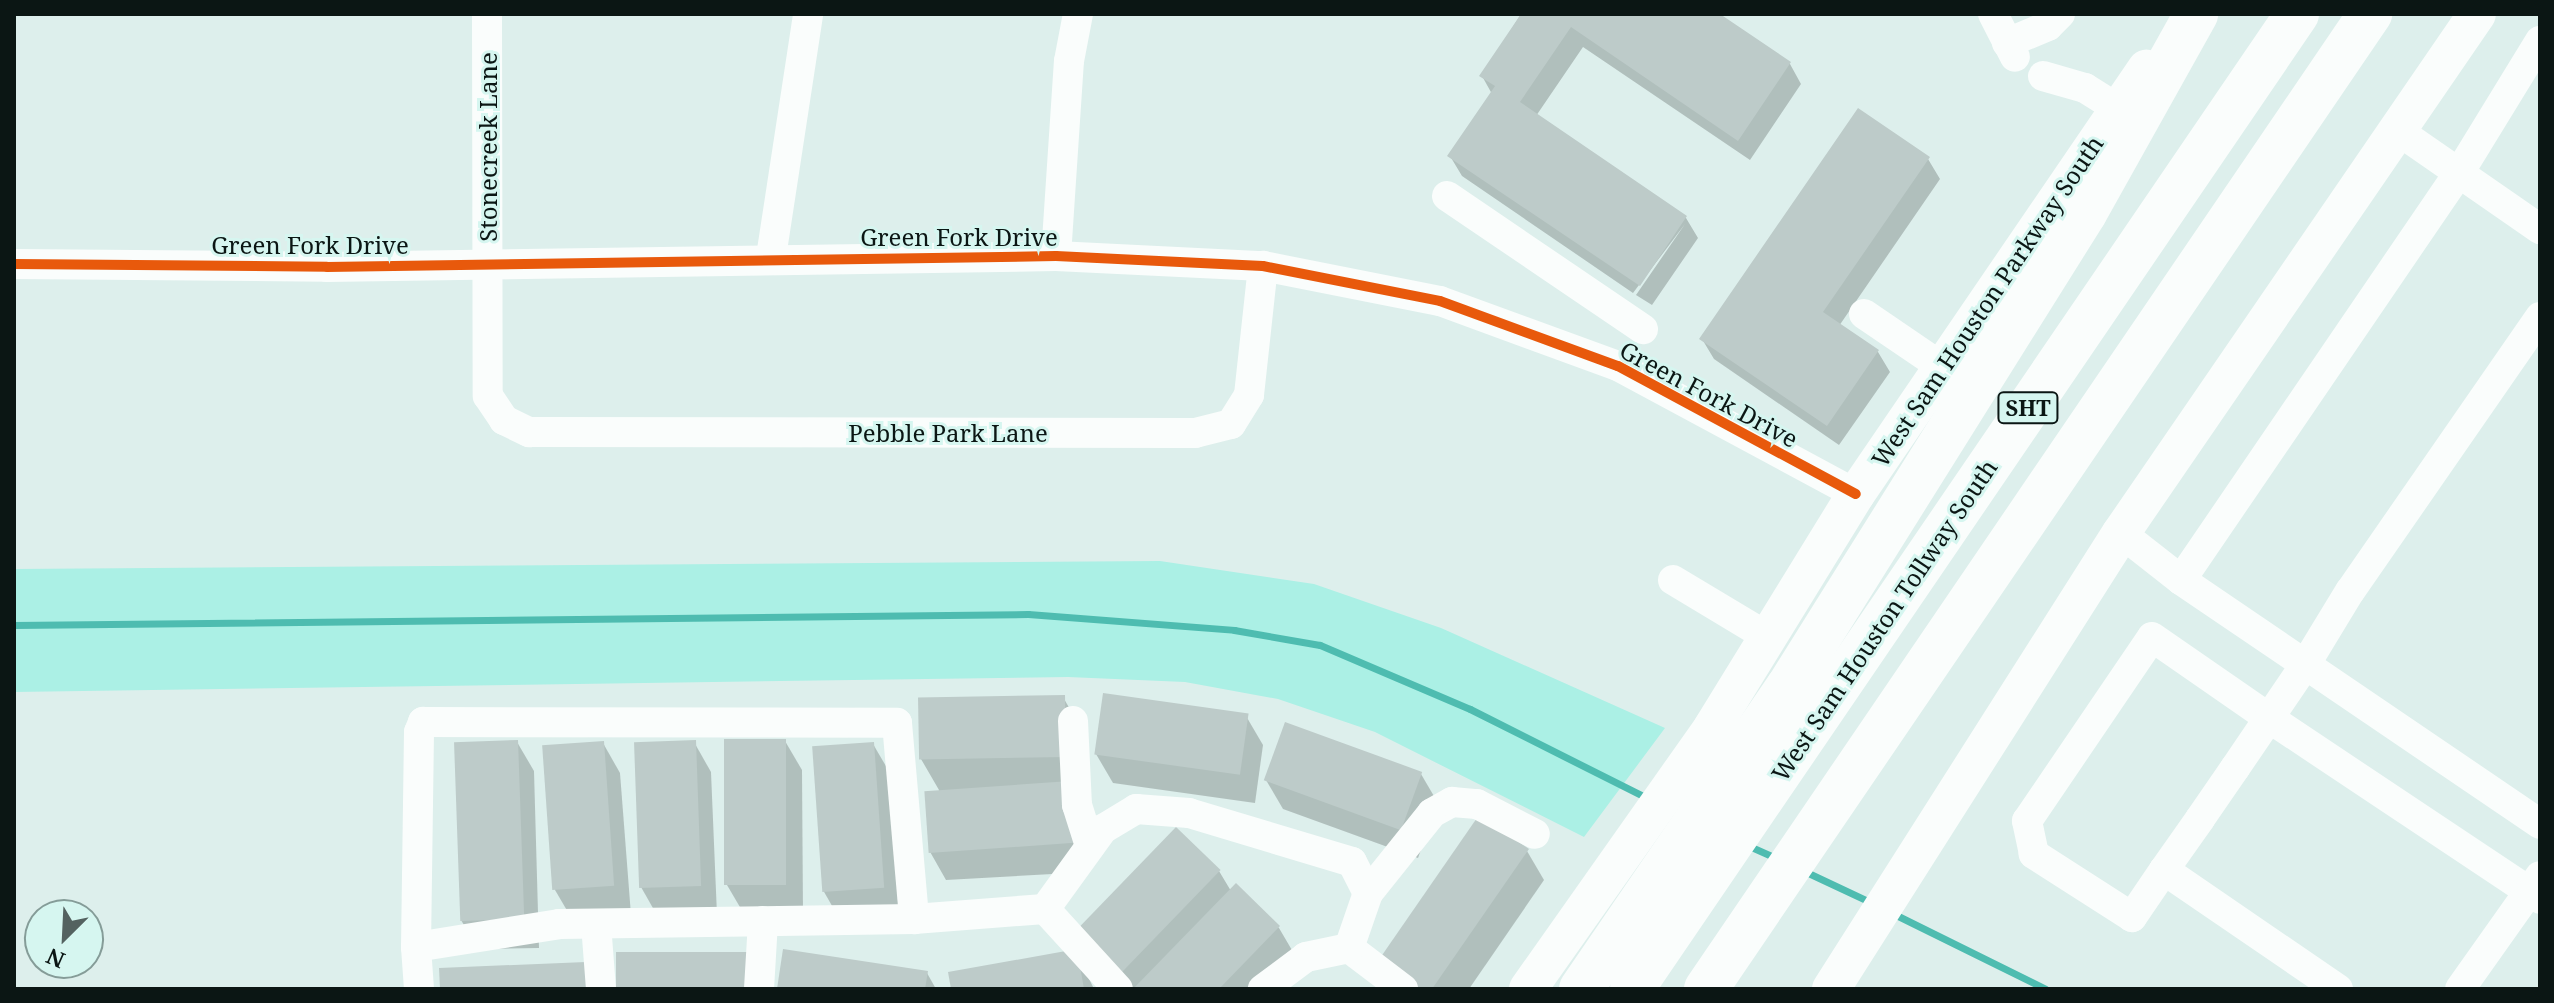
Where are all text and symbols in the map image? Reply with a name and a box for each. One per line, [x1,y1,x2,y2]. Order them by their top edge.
street label: Stonecreek Lane [474,52,502,242]
street label: West Sam Houston Parkway South [1865,130,2109,472]
street label: Green Fork Drive [860,223,1058,251]
street label: Green Fork Drive [211,231,409,259]
street label: Green Fork Drive [1615,335,1803,453]
road number: SHT [1996,390,2060,426]
street label: Pebble Park Lane [848,419,1048,447]
street label: West Sam Houston Tollway South [1765,454,2003,786]
north arrow [24,899,104,979]
text: N [41,942,69,976]

